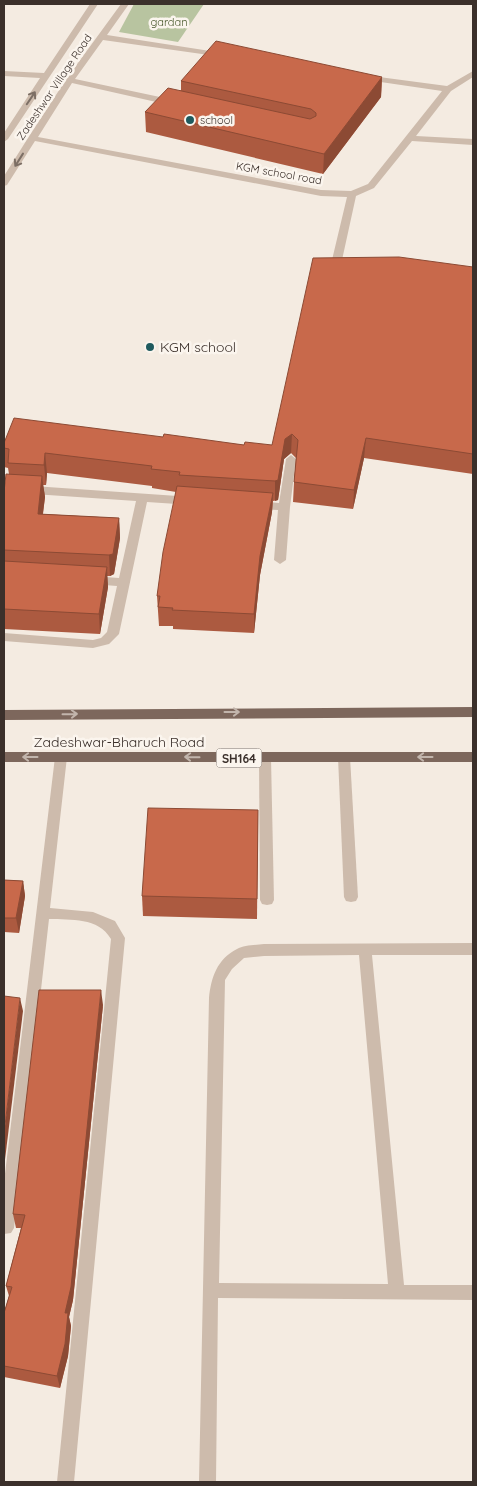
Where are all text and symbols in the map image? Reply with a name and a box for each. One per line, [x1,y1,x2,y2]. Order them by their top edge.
park label: gardan [150,15,188,29]
street label: Zadeshwar Village Road [13,31,95,143]
one-way arrow [26,91,36,105]
place label: school [200,113,233,127]
marker: school [184,114,196,126]
one-way arrow [13,152,23,166]
street label: KGM school road [235,159,323,187]
place label: KGM school [160,338,236,356]
marker: KGM school [144,341,156,353]
one-way arrow [224,707,240,717]
one-way arrow [62,709,78,719]
street label: Zadeshwar-Bharuch Road [34,733,204,751]
road number: SH164 [216,748,262,768]
one-way arrow [22,752,38,762]
one-way arrow [417,752,433,762]
one-way arrow [184,753,200,762]

